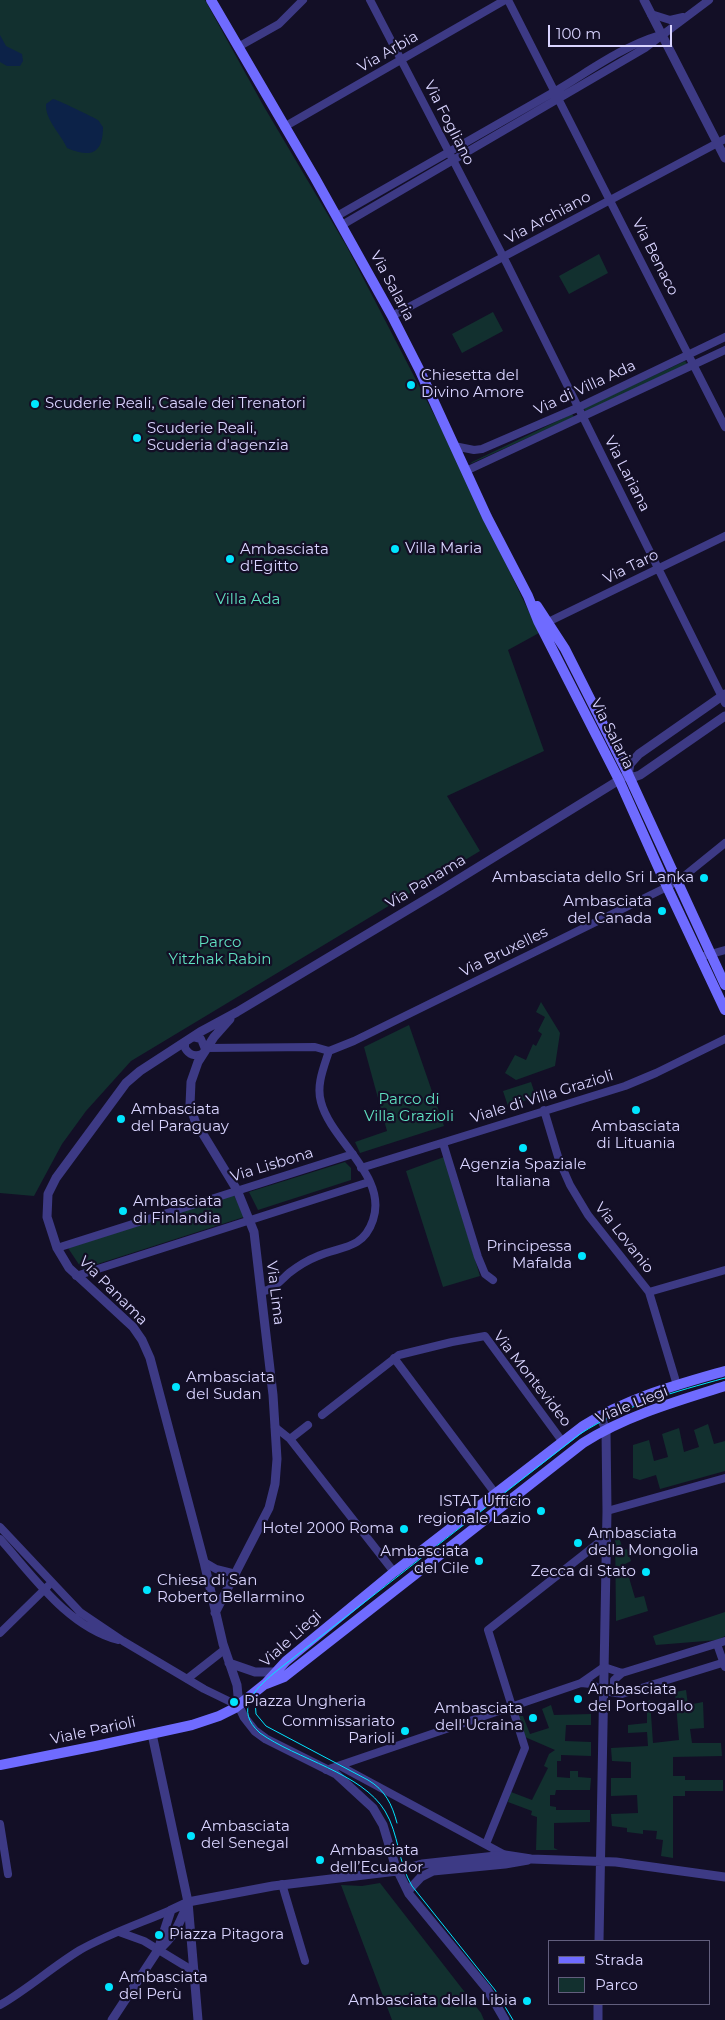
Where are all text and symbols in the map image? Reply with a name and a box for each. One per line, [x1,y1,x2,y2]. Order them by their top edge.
scale bar [550,15,674,47]
text: 100 m [556,24,601,43]
street label: Via Arbia [355,28,421,76]
street label: Via Fogliano [420,78,478,168]
street label: Via Archiano [502,188,594,248]
street label: Via Benaco [628,215,682,299]
street label: Via Salaria [366,248,418,324]
street label: Via di Villa Ada [531,357,639,419]
place label: Chiesetta del Divino Amore [421,367,524,402]
marker: Chiesetta del Divino Amore [405,379,417,391]
place label: Scuderie Reali, Casale dei Trenatori [45,395,306,413]
marker: Scuderie Reali, Casale dei Trenatori [29,398,41,410]
place label: Scuderie Reali, Scuderia d'agenzia [147,420,289,455]
marker: Scuderie Reali, Scuderia d'agenzia [131,432,143,444]
street label: Via Lariana [600,433,654,515]
place label: Villa Maria [405,540,482,558]
place label: Ambasciata d'Egitto [240,541,329,576]
marker: Villa Maria [389,543,401,555]
street label: Via Taro [600,546,662,588]
marker: Ambasciata d'Egitto [224,553,236,565]
park label: Villa Ada [216,591,280,609]
street label: Via Salaria [587,696,637,772]
street label: Via Panama [383,851,469,913]
place label: Ambasciata dello Sri Lanka [492,869,694,887]
marker: Ambasciata dello Sri Lanka [698,872,710,884]
place label: Ambasciata del Canada [563,893,652,928]
marker: Ambasciata del Canada [656,905,668,917]
street label: Via Bruxelles [457,923,551,981]
park label: Parco Yitzhak Rabin [169,934,271,969]
street label: Viale di Villa Grazioli [468,1067,616,1127]
park label: Parco di Villa Grazioli [364,1091,454,1126]
place label: Ambasciata del Paraguay [131,1101,229,1136]
marker: Ambasciata di Lituania [630,1104,642,1116]
marker: Ambasciata del Paraguay [115,1113,127,1125]
place label: Ambasciata di Lituania [592,1118,680,1153]
marker: Agenzia Spaziale Italiana [517,1142,529,1154]
street label: Via Lisbona [228,1144,316,1186]
place label: Agenzia Spaziale Italiana [460,1156,586,1191]
place label: Ambasciata di Finlandia [133,1193,222,1228]
street label: Via Lovanio [591,1199,657,1277]
marker: Ambasciata di Finlandia [117,1205,129,1217]
place label: Principessa Mafalda [486,1238,572,1273]
marker: Principessa Mafalda [576,1250,588,1262]
street label: Via Panama [75,1253,151,1329]
street label: Via Lima [262,1260,288,1326]
street label: Via Montevideo [489,1328,575,1430]
place label: Ambasciata del Sudan [186,1369,275,1404]
marker: Ambasciata del Sudan [170,1381,182,1393]
street label: Viale Liegi [593,1382,671,1428]
place label: ISTAT Ufficio regionale Lazio [418,1493,531,1528]
marker: ISTAT Ufficio regionale Lazio [535,1505,547,1517]
place label: Hotel 2000 Roma [262,1520,394,1538]
marker: Hotel 2000 Roma [398,1523,410,1535]
place label: Ambasciata della Mongolia [588,1525,699,1560]
marker: Ambasciata della Mongolia [572,1537,584,1549]
place label: Ambasciata del Cile [380,1543,469,1578]
marker: Ambasciata del Cile [473,1555,485,1567]
place label: Zecca di Stato [531,1563,636,1581]
marker: Zecca di Stato [640,1566,652,1578]
place label: Chiesa di San Roberto Bellarmino [157,1572,305,1607]
marker: Chiesa di San Roberto Bellarmino [141,1584,153,1596]
street label: Viale Liegi [257,1607,325,1671]
place label: Ambasciata del Portogallo [588,1681,693,1716]
place label: Piazza Ungheria [244,1693,366,1711]
marker: Ambasciata del Portogallo [572,1693,584,1705]
marker: Piazza Ungheria [228,1696,240,1708]
place label: Ambasciata dell'Ucraina [434,1700,523,1735]
marker: Ambasciata dell'Ucraina [527,1712,539,1724]
street label: Viale Parioli [49,1713,137,1749]
place label: Commissariato Parioli [282,1713,395,1748]
marker: Commissariato Parioli [399,1725,411,1737]
place label: Ambasciata del Senegal [201,1818,290,1853]
marker: Ambasciata del Senegal [185,1830,197,1842]
place label: Ambasciata dell’Ecuador [330,1842,423,1877]
marker: Ambasciata dell’Ecuador [314,1854,326,1866]
place label: Piazza Pitagora [169,1926,284,1944]
marker: Piazza Pitagora [153,1929,165,1941]
legend [548,1940,710,2005]
text: Strada [595,1950,644,1969]
place label: Ambasciata del Perù [119,1969,208,2004]
text: Parco [595,1975,638,1994]
marker: Ambasciata del Perù [103,1981,115,1993]
place label: Ambasciata della Libia [348,1992,517,2010]
marker: Ambasciata della Libia [521,1995,533,2007]

